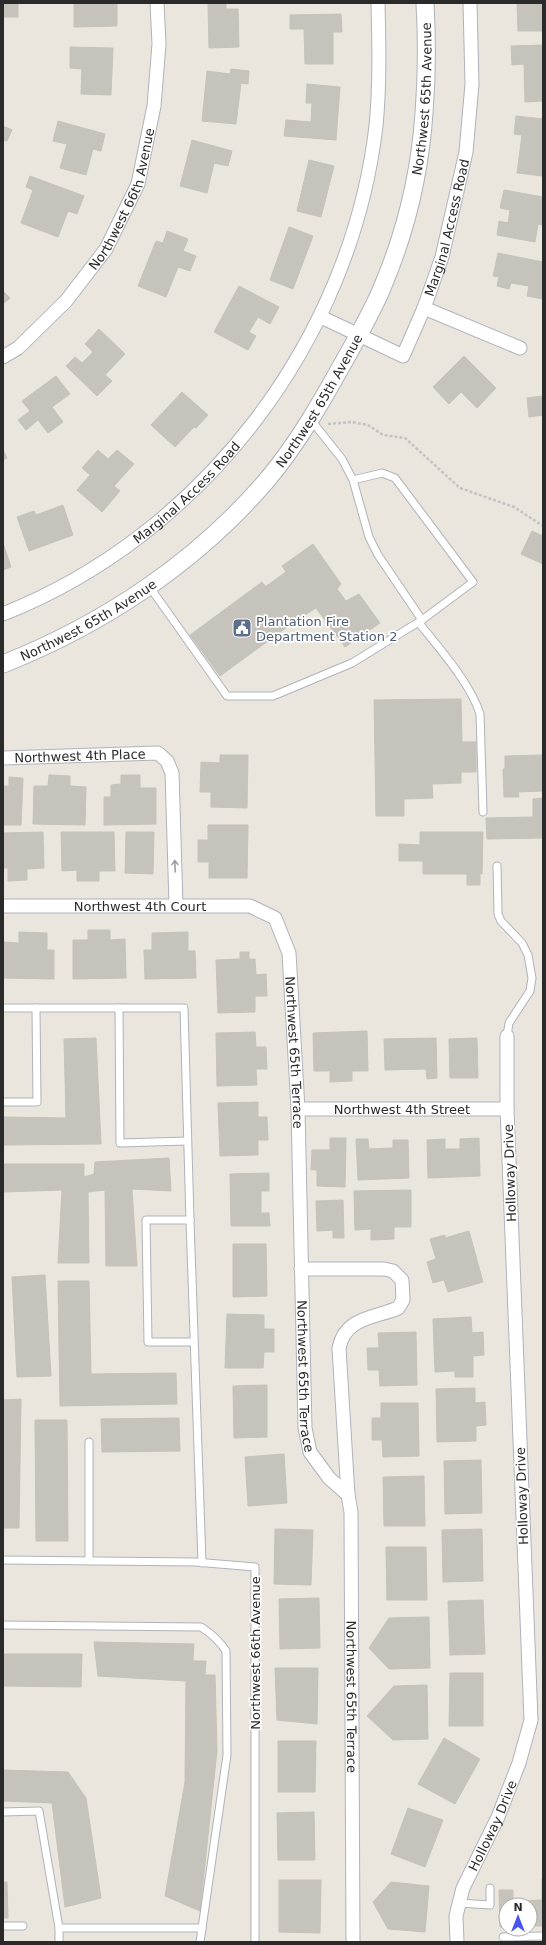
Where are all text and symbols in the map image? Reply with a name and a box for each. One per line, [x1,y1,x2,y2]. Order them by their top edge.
street label: Northwest 65th Avenue [409,22,434,177]
street label: Northwest 66th Avenue [85,127,157,273]
street label: Marginal Access Road [421,157,472,298]
street label: Northwest 65th Avenue [273,331,365,470]
street label: Marginal Access Road [130,438,243,546]
street label: Northwest 65th Avenue [18,576,159,664]
place label: Plantation Fire Department Station 2 [256,614,397,644]
public building icon: Plantation Fire Department Station 2 [231,617,253,639]
street label: Northwest 4th Place [14,746,146,765]
one-way arrow [171,860,179,873]
street label: Northwest 4th Court [74,899,206,914]
street label: Northwest 65th Terrace [283,976,306,1129]
street label: Northwest 4th Street [334,1102,470,1117]
street label: Holloway Drive [501,1124,519,1222]
street label: Northwest 65th Terrace [295,1300,317,1454]
street label: Holloway Drive [513,1447,531,1545]
street label: Northwest 66th Avenue [248,1576,263,1730]
street label: Northwest 65th Terrace [344,1620,360,1773]
street label: Holloway Drive [465,1778,519,1873]
north arrow [498,1897,538,1937]
text: N [513,1901,523,1914]

